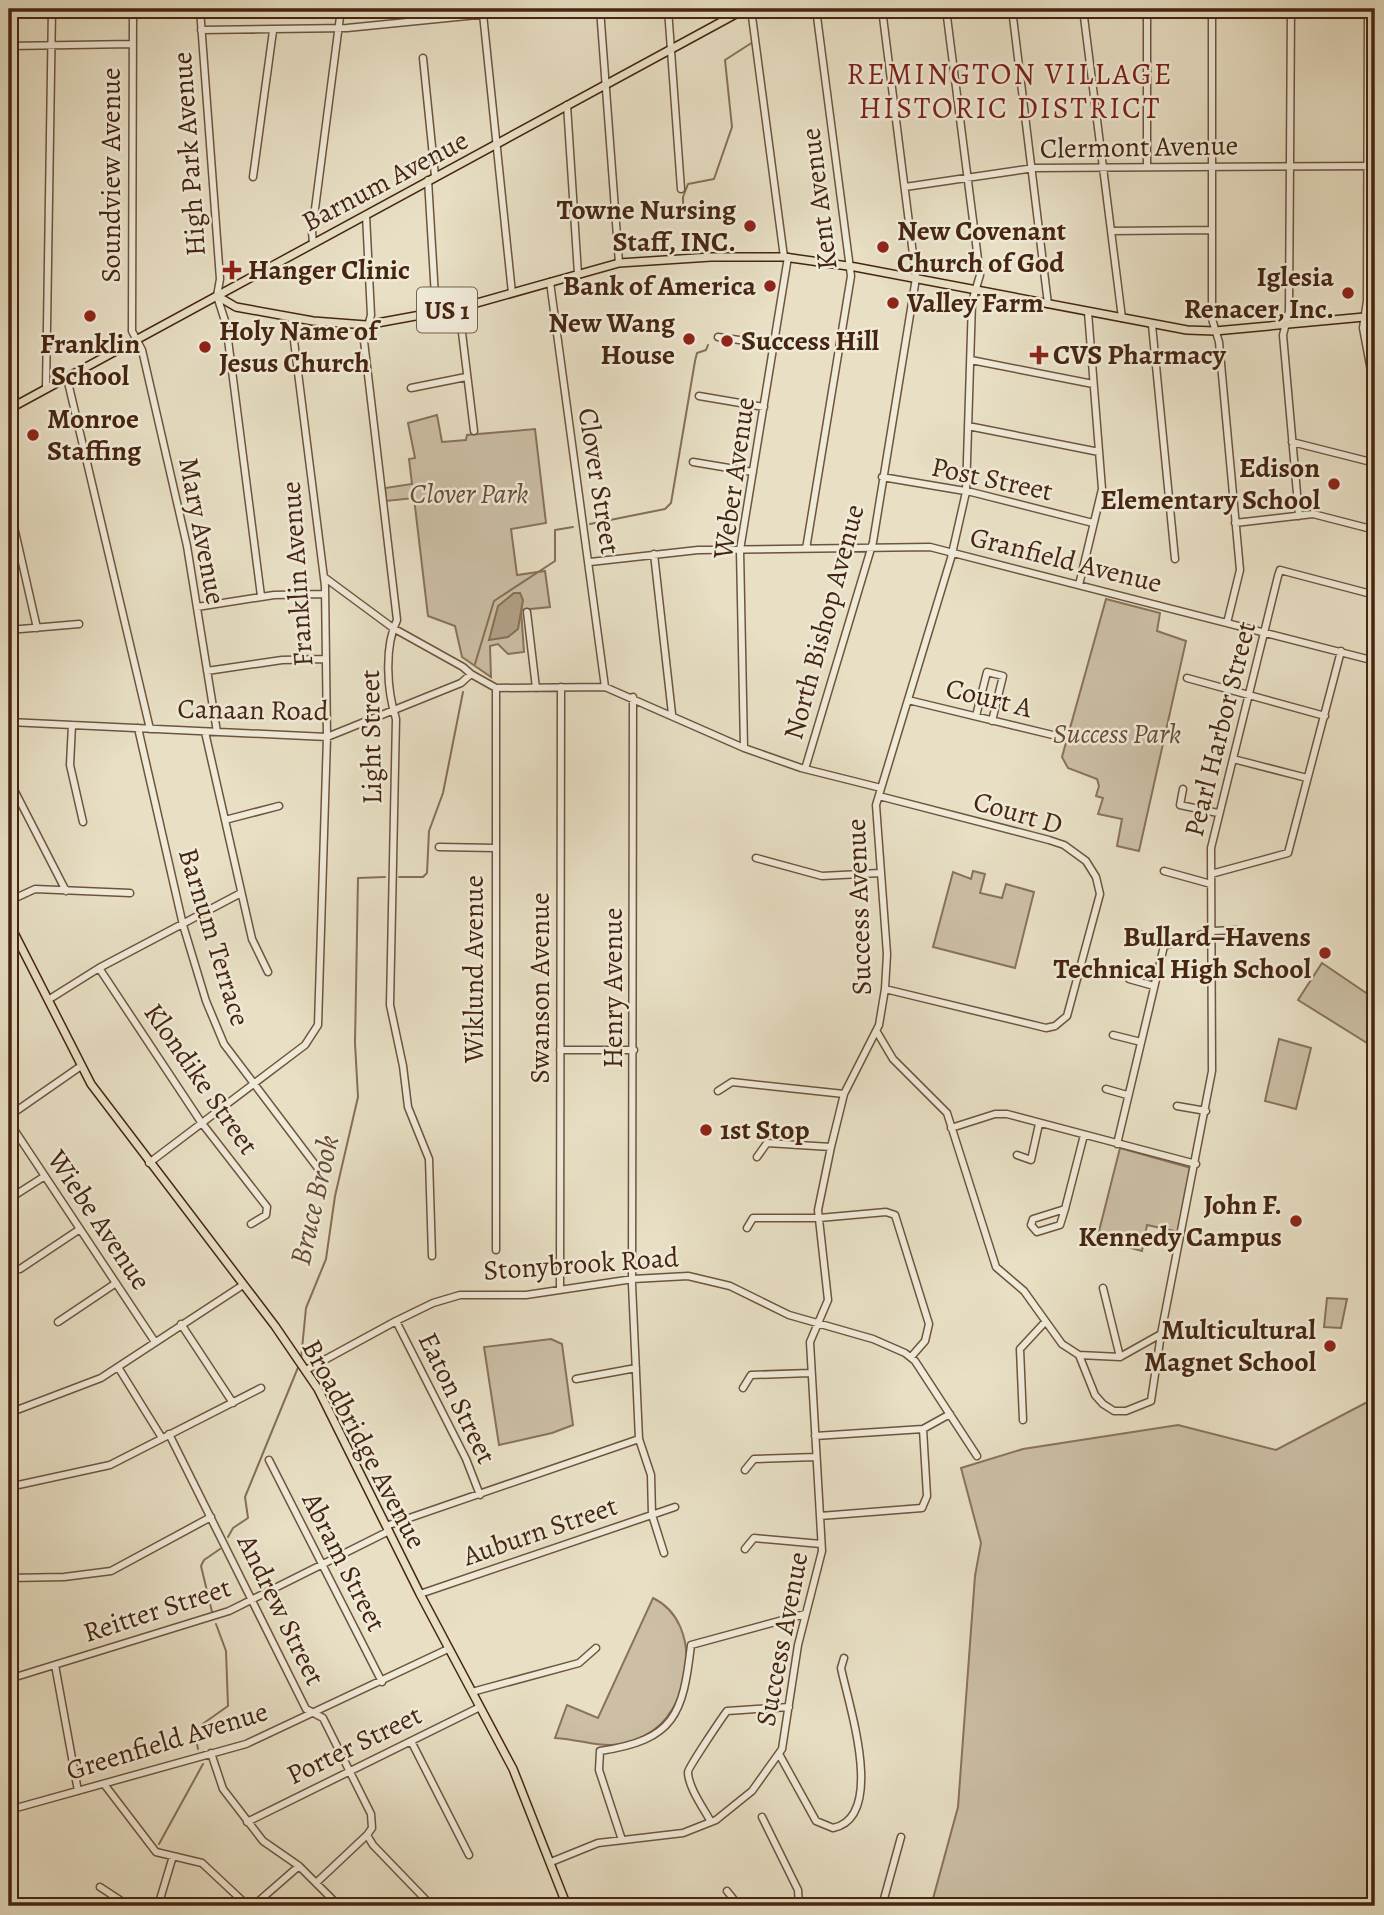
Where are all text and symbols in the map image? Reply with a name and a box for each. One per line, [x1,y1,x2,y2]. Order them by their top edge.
street label: High Park Avenue [163,51,215,257]
district label: REMINGTON VILLAGE HISTORIC DISTRICT [847,54,1173,128]
street label: Soundview Avenue [92,67,130,283]
street label: Barnum Avenue [295,121,475,241]
street label: Kent Avenue [791,126,847,272]
street label: Clermont Avenue [1039,126,1239,168]
place label: Towne Nursing Staff, INC. [557,191,737,261]
place label: New Covenant Church of God [897,212,1066,282]
marker: Towne Nursing Staff, INC. [742,218,758,234]
marker: New Covenant Church of God [875,239,891,255]
place label: Hanger Clinic [248,251,410,289]
place label: Iglesia Renacer, Inc. [1184,258,1334,328]
marker: Hanger Clinic [222,260,242,280]
place label: Bank of America [563,267,756,305]
marker: Bank of America [762,278,778,294]
place label: Valley Farm [906,284,1044,322]
marker: Iglesia Renacer, Inc. [1340,285,1356,301]
road number: US 1 [417,288,477,332]
marker: Valley Farm [885,295,901,311]
place label: New Wang House [548,304,676,374]
marker: Franklin School [82,308,98,324]
place label: Holy Name of Jesus Church [219,312,381,382]
place label: Success Hill [741,322,880,360]
place label: Franklin School [40,325,141,395]
marker: New Wang House [681,331,697,347]
marker: Success Hill [719,333,735,349]
place label: CVS Pharmacy [1053,336,1227,374]
marker: Holy Name of Jesus Church [197,339,213,355]
marker: CVS Pharmacy [1031,347,1047,363]
street label: Weber Avenue [704,395,764,562]
place label: Monroe Staffing [47,400,142,470]
street label: Clover Street [569,405,629,557]
marker: Monroe Staffing [25,427,41,443]
street label: Post Street [928,448,1056,510]
place label: Edison Elementary School [1100,449,1321,519]
street label: Mary Avenue [169,454,235,608]
park label: Clover Park [409,475,529,513]
marker: Edison Elementary School [1326,476,1342,492]
street label: Franklin Avenue [272,480,322,668]
street label: North Bishop Avenue [774,500,874,744]
street label: Granfield Avenue [966,518,1166,602]
street label: Pearl Harbor Street [1175,617,1265,841]
street label: Light Street [351,669,391,805]
street label: Court A [942,669,1037,727]
street label: Canaan Road [177,690,330,730]
park label: Success Park [1053,715,1181,753]
street label: Court D [969,782,1067,844]
street label: Success Avenue [837,818,881,996]
street label: Barnum Terrace [169,843,259,1031]
street label: Wiklund Avenue [455,875,493,1064]
street label: Swanson Avenue [521,892,559,1084]
street label: Henry Avenue [594,907,632,1069]
place label: Bullard–Havens Technical High School [1054,918,1312,988]
marker: Bullard–Havens Technical High School [1317,945,1333,961]
street label: Klondike Street [135,996,267,1162]
place label: 1st Stop [720,1111,810,1149]
marker: 1st Stop [698,1122,714,1138]
water label: Bruce Brook [280,1131,348,1269]
street label: Wiebe Avenue [38,1142,160,1297]
place label: John F. Kennedy Campus [1078,1186,1282,1256]
marker: John F. Kennedy Campus [1288,1213,1304,1229]
street label: Stonybrook Road [482,1238,681,1290]
place label: Multicultural Magnet School [1144,1311,1317,1381]
street label: Eaton Street [409,1326,505,1470]
street label: Broadbridge Avenue [293,1333,435,1555]
marker: Multicultural Magnet School [1322,1338,1338,1354]
street label: Abram Street [292,1485,395,1638]
street label: Auburn Street [457,1487,622,1575]
street label: Andrew Street [228,1527,334,1692]
street label: Success Avenue [746,1549,818,1729]
street label: Reitter Street [78,1568,236,1652]
street label: Greenfield Avenue [62,1692,272,1790]
street label: Porter Street [280,1696,428,1794]

